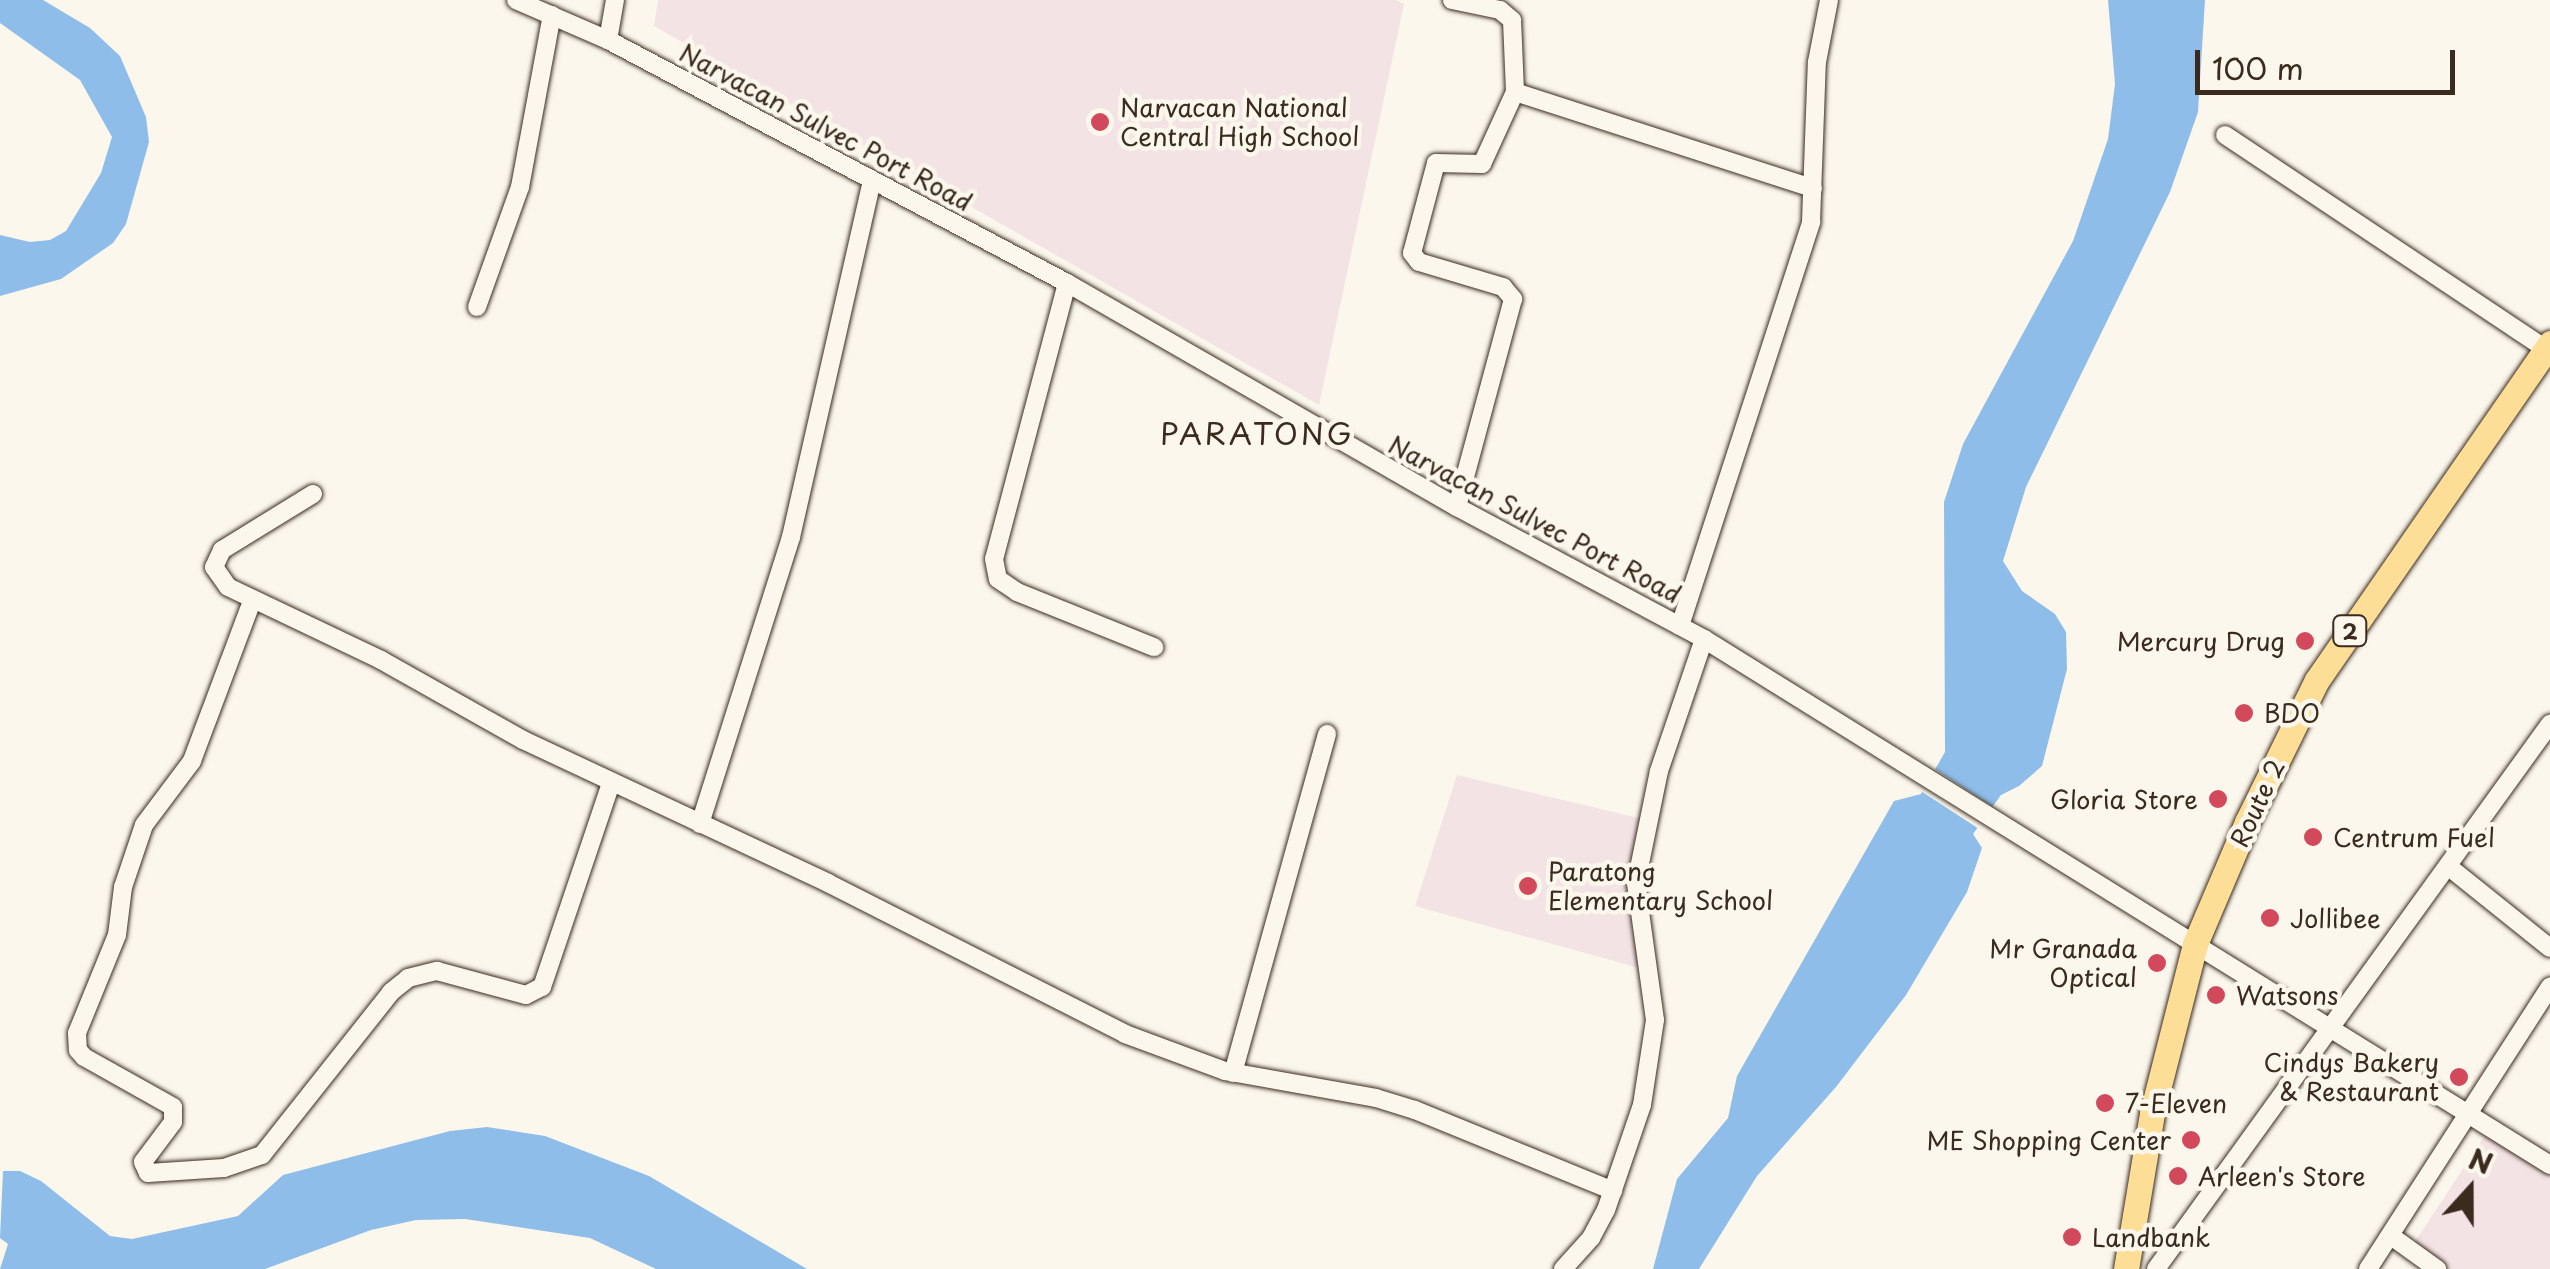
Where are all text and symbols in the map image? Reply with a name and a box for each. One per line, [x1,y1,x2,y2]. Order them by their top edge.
scale bar [2200,30,2460,92]
street label: Narvacan Sulvec Port Road [675,37,977,217]
text: 100 m [2212,45,2304,90]
place label: Narvacan National Central High School [1120,93,1361,152]
marker: Narvacan National Central High School [1089,111,1111,133]
district label: PARATONG [1161,415,1353,451]
street label: Narvacan Sulvec Port Road [1384,429,1686,609]
road number: 2 [2330,614,2370,648]
place label: Mercury Drug [2116,626,2285,656]
marker: Mercury Drug [2294,630,2316,652]
place label: BDO [2264,698,2320,728]
marker: BDO [2233,702,2255,724]
street label: Route 2 [2223,754,2291,852]
place label: Gloria Store [2052,784,2198,814]
marker: Gloria Store [2207,788,2229,810]
place label: Centrum Fuel [2333,822,2496,852]
marker: Centrum Fuel [2302,826,2324,848]
place label: Paratong Elementary School [1548,857,1773,916]
marker: Paratong Elementary School [1517,875,1539,897]
place label: Jollibee [2290,903,2381,933]
marker: Jollibee [2259,907,2281,929]
place label: Mr Granada Optical [1987,934,2137,993]
marker: Mr Granada Optical [2146,952,2168,974]
place label: Watsons [2236,980,2338,1010]
marker: Watsons [2205,984,2227,1006]
place label: Cindys Bakery & Restaurant [2262,1048,2439,1107]
marker: Cindys Bakery & Restaurant [2448,1066,2470,1088]
place label: 7-Eleven [2125,1088,2227,1118]
marker: 7-Eleven [2094,1092,2116,1114]
place label: ME Shopping Center [1922,1125,2171,1155]
marker: ME Shopping Center [2180,1129,2202,1151]
text: N [2463,1136,2499,1185]
north arrow [2420,1139,2520,1239]
place label: Arleen's Store [2198,1161,2366,1191]
marker: Arleen's Store [2167,1165,2189,1187]
place label: Landbank [2092,1222,2210,1252]
marker: Landbank [2061,1226,2083,1248]

